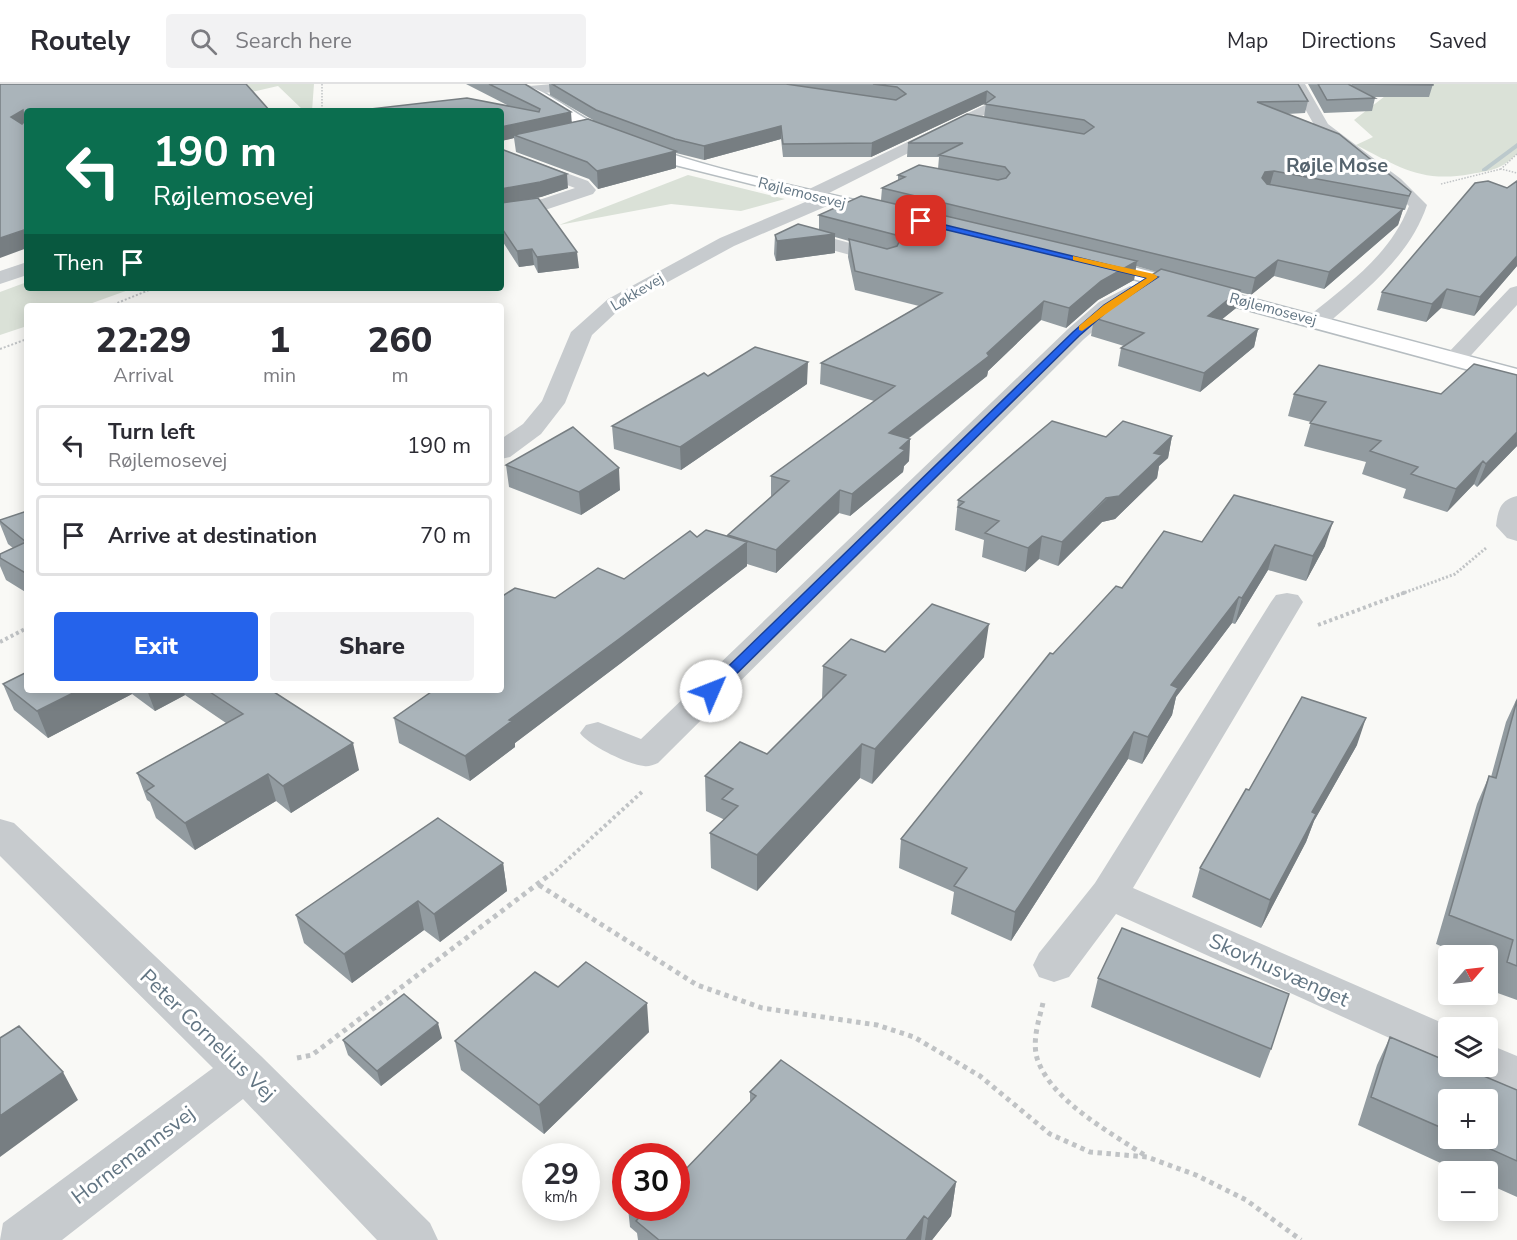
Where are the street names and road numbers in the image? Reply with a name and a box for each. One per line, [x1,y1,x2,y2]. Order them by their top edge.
street label: Røjlemosevej [756,172,848,214]
street label: Løkkevej [607,268,667,316]
street label: Røjlemosevej [1227,288,1319,330]
street label: Skovhusvænget [1205,927,1354,1014]
street label: Peter Cornelius Vej [134,963,282,1107]
street label: Hornemannsvej [66,1099,200,1211]

